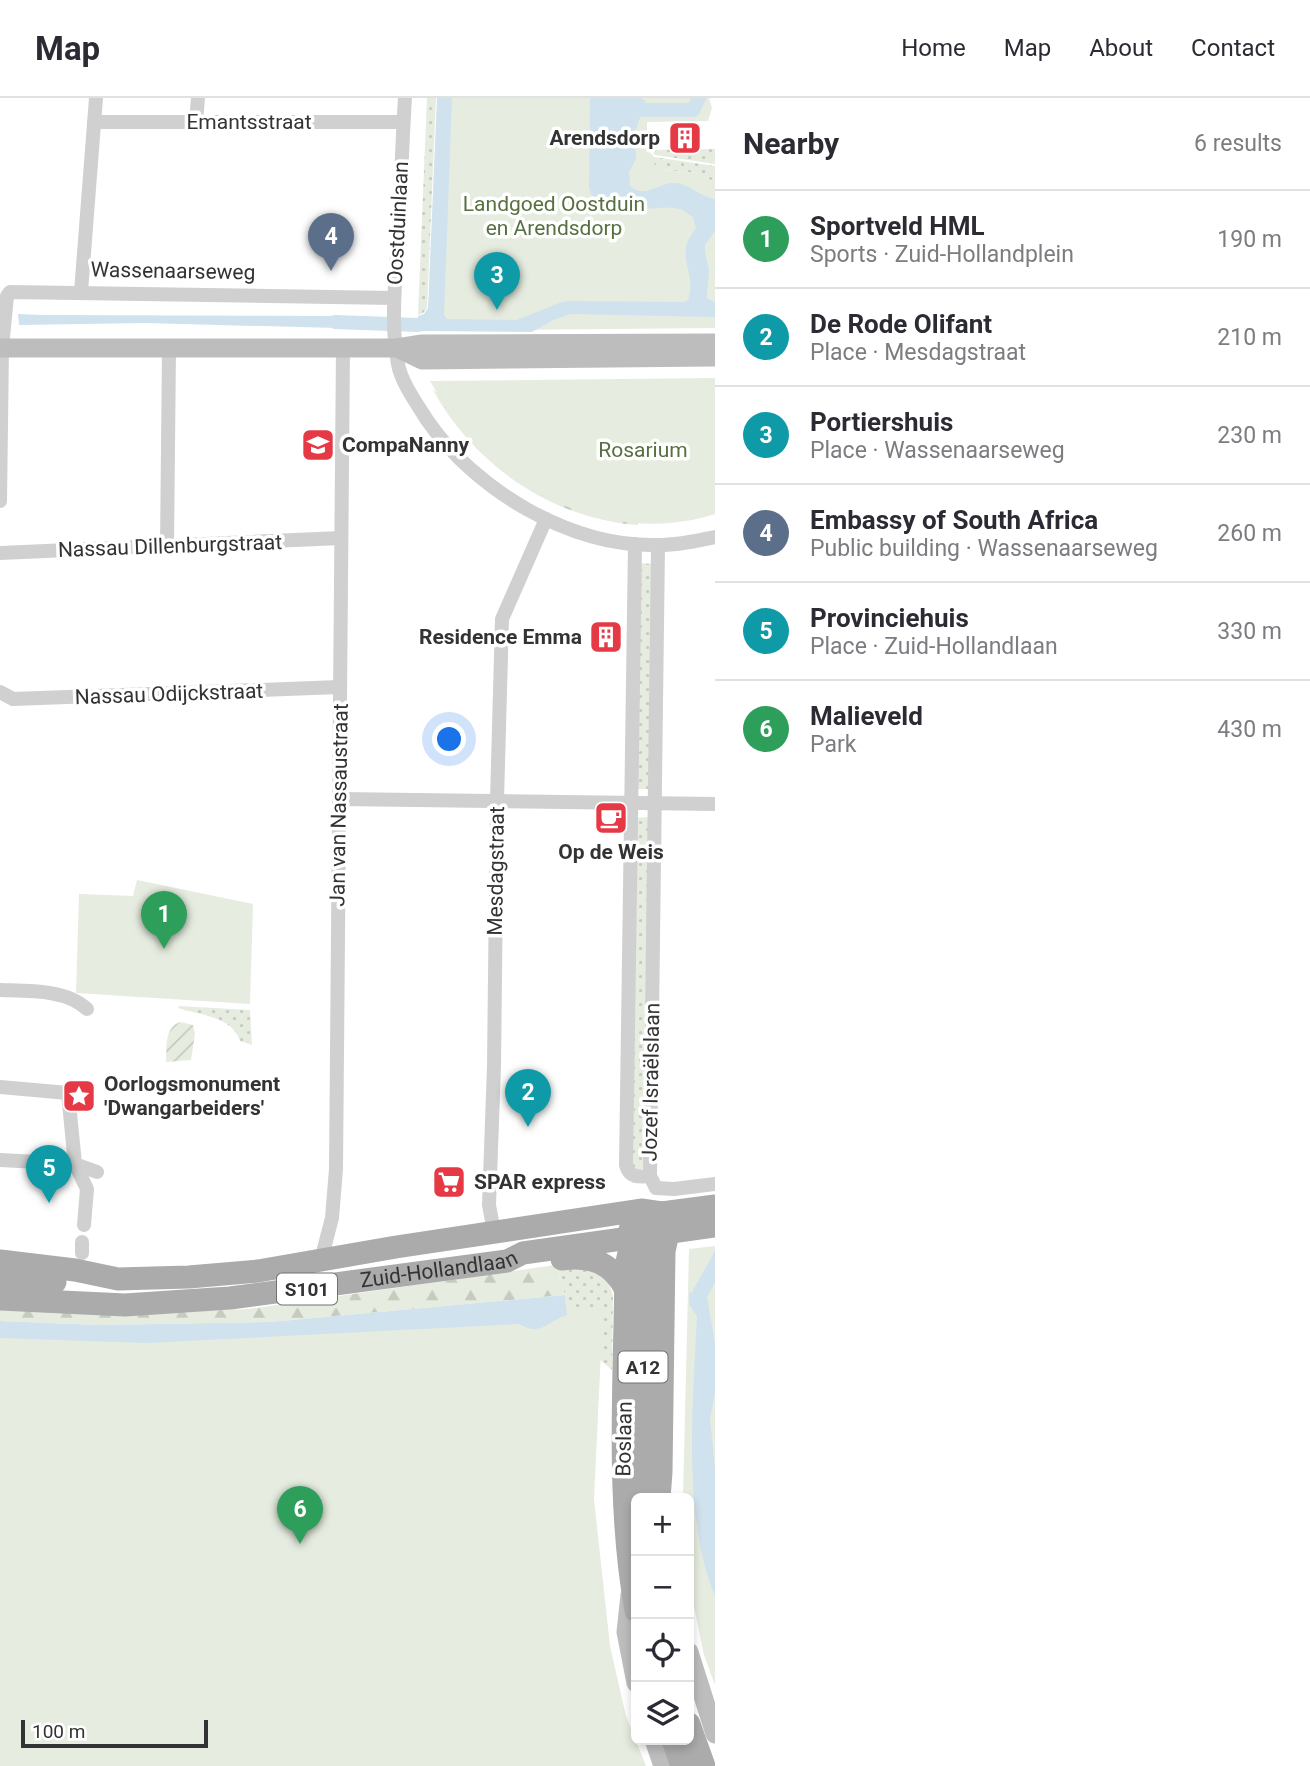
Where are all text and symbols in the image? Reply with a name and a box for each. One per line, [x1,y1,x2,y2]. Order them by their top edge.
text: Map [35,29,100,68]
text: Home [901,34,966,62]
text: Map [1004,34,1051,62]
text: About [1089,34,1153,62]
text: Contact [1191,34,1275,62]
street label: Emantsstraat [186,110,312,134]
building icon: Arendsdorp [666,119,704,157]
place label: Arendsdorp [549,126,660,150]
text: Nearby [743,126,839,161]
text: 6 results [1194,130,1282,157]
street label: Oostduinlaan [383,161,413,285]
park label: Landgoed Oostduin en Arendsdorp [463,192,645,240]
text: Sportveld HML [810,211,984,241]
pin: 4 [308,213,354,271]
text: 1 [759,226,773,253]
text: 190 m [1217,226,1282,253]
text: Sports · Zuid-Hollandplein [810,241,1074,268]
pin: 3 [474,252,520,310]
street label: Wassenaarseweg [90,258,256,284]
text: De Rode Olifant [810,309,992,339]
text: 2 [759,324,773,351]
text: 210 m [1217,324,1282,351]
text: Place · Mesdagstraat [810,339,1026,366]
text: Portiershuis [810,407,953,437]
text: 3 [759,422,773,449]
text: 230 m [1217,422,1282,449]
school or university icon: CompaNanny [299,426,337,464]
place label: CompaNanny [342,433,469,457]
text: Place · Wassenaarseweg [810,437,1065,464]
park label: Rosarium [598,438,688,462]
text: Embassy of South Africa [810,505,1098,535]
text: 4 [759,520,773,547]
text: 260 m [1217,520,1282,547]
street label: Nassau Dillenburgstraat [57,530,283,562]
text: Public building · Wassenaarseweg [810,535,1158,562]
text: Provinciehuis [810,603,969,633]
building icon: Residence Emma [587,618,625,656]
text: 5 [759,618,773,645]
text: 330 m [1217,618,1282,645]
place label: Residence Emma [419,625,582,649]
text: Place · Zuid-Hollandlaan [810,633,1058,660]
street label: Nassau Odijckstraat [74,679,264,709]
text: Malieveld [810,701,923,731]
street label: Jan van Nassaustraat [325,703,353,907]
text: 6 [759,716,773,743]
text: 430 m [1217,716,1282,743]
your location [432,722,466,756]
text: Park [810,731,856,758]
cafe icon: Op de Weis [592,799,630,837]
street label: Mesdagstraat [483,806,509,936]
place label: Op de Weis [558,840,664,864]
pin: 1 [141,891,187,949]
street label: Jozef Israëlslaan [638,1002,664,1162]
pin: 2 [505,1069,551,1127]
place label: Oorlogsmonument 'Dwangarbeiders' [104,1072,280,1120]
place icon: Oorlogsmonument 'Dwangarbeiders' [60,1077,98,1115]
pin: 5 [26,1145,72,1203]
supermarket icon: SPAR express [430,1163,468,1201]
place label: SPAR express [474,1170,606,1194]
street label: Zuid-Hollandlaan [359,1246,522,1292]
road number: S101 [277,1274,337,1304]
road number: A12 [618,1352,668,1382]
street label: Boslaan [611,1401,637,1477]
pin: 6 [277,1486,323,1544]
map controls [631,1493,694,1745]
button: + [631,1493,694,1556]
button: − [631,1556,694,1619]
button: locate [631,1619,694,1682]
button: layers [631,1682,694,1745]
scale bar [21,1717,208,1749]
text: 100 m [32,1720,85,1743]

